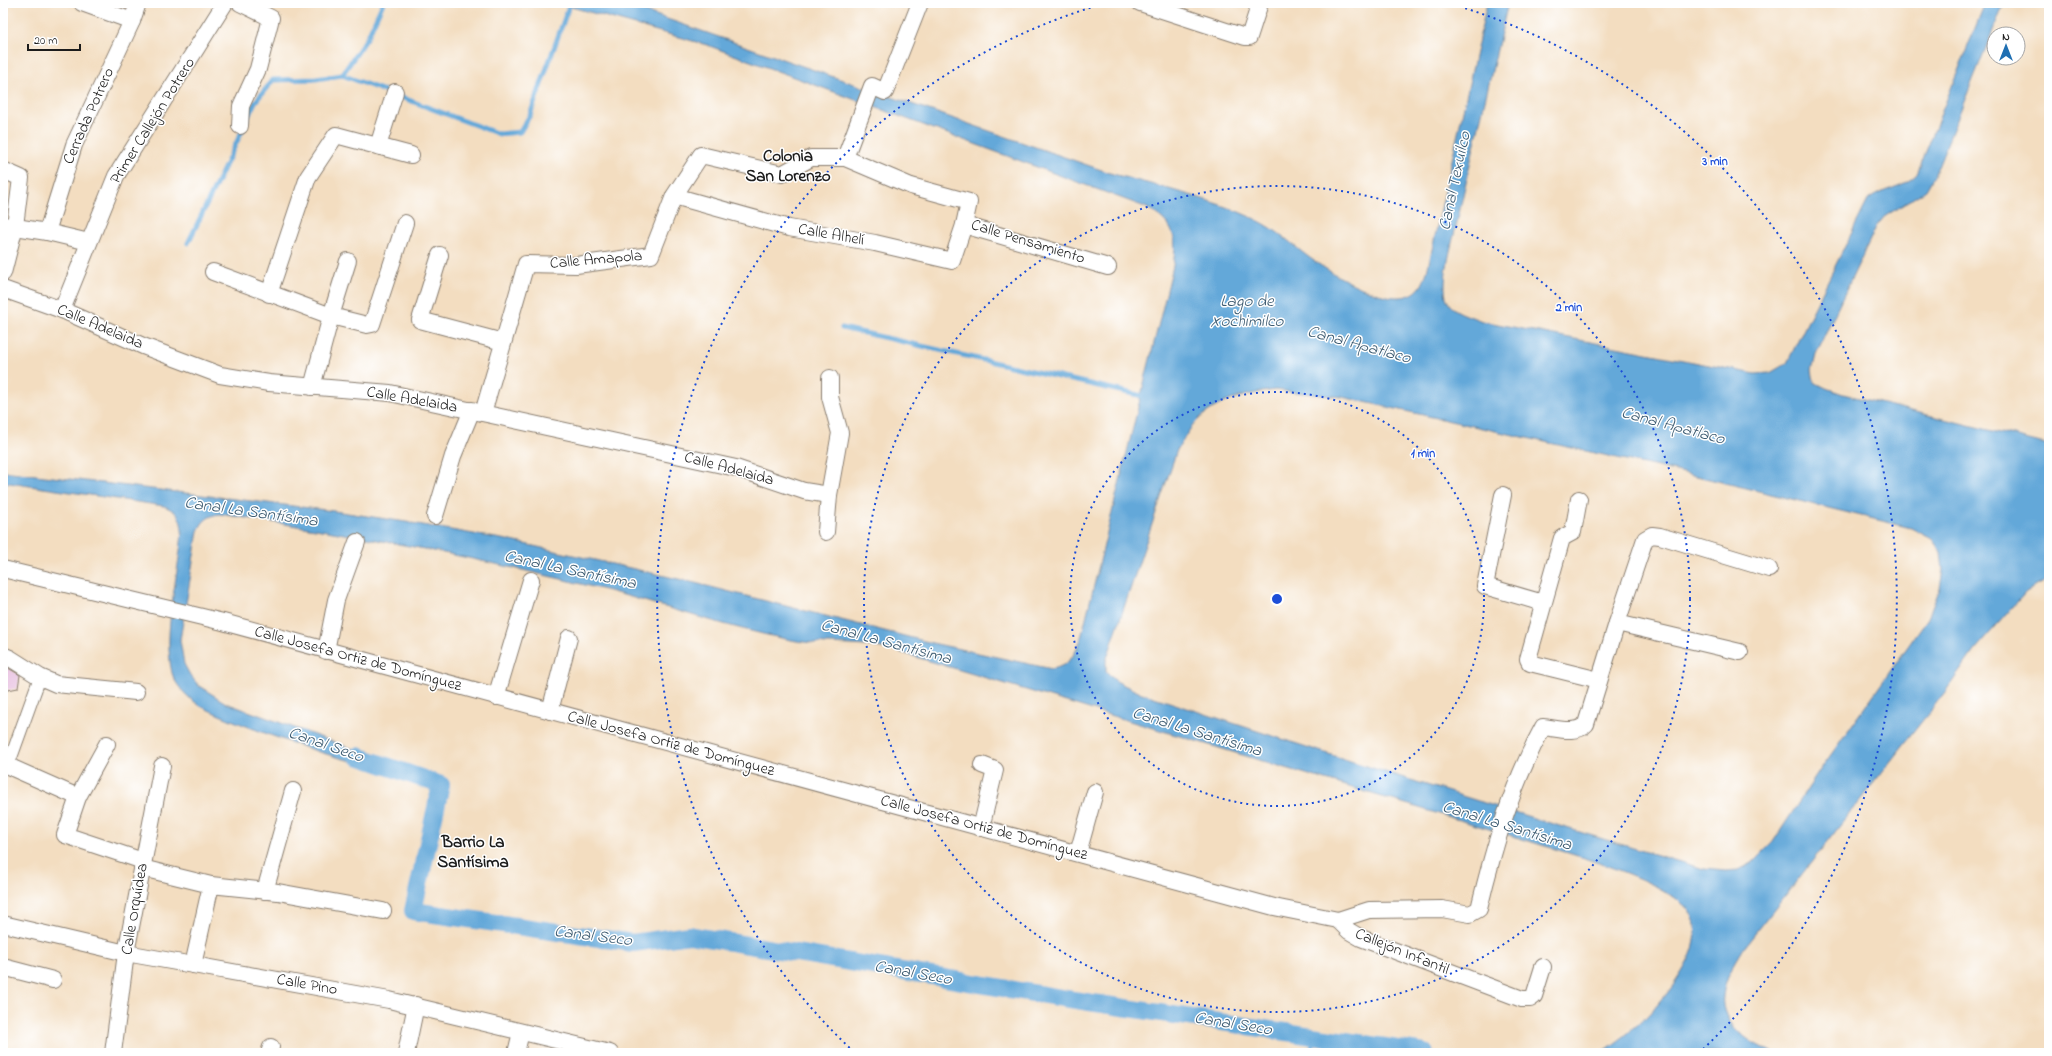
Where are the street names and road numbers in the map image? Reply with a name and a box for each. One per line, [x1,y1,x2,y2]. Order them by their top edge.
street label: Primer Callejón Potrero [104,53,202,189]
street label: Cerrada Potrero [57,64,121,168]
street label: Calle Pensamiento [968,213,1088,271]
street label: Calle Alhelí [796,217,866,253]
street label: Calle Amapola [549,244,643,276]
street label: Calle Adelaida [53,298,147,356]
street label: Calle Adelaida [365,380,459,420]
street label: Calle Adelaida [682,446,776,492]
street label: Calle Josefa Ortiz de Domínguez [252,620,464,698]
street label: Calle Josefa Ortiz de Domínguez [565,705,777,783]
street label: Calle Josefa Ortiz de Domínguez [878,789,1090,867]
street label: Calle Orquídea [115,861,155,957]
street label: Callejón Infantil [1351,922,1453,982]
street label: Calle Pino [275,968,339,1002]

